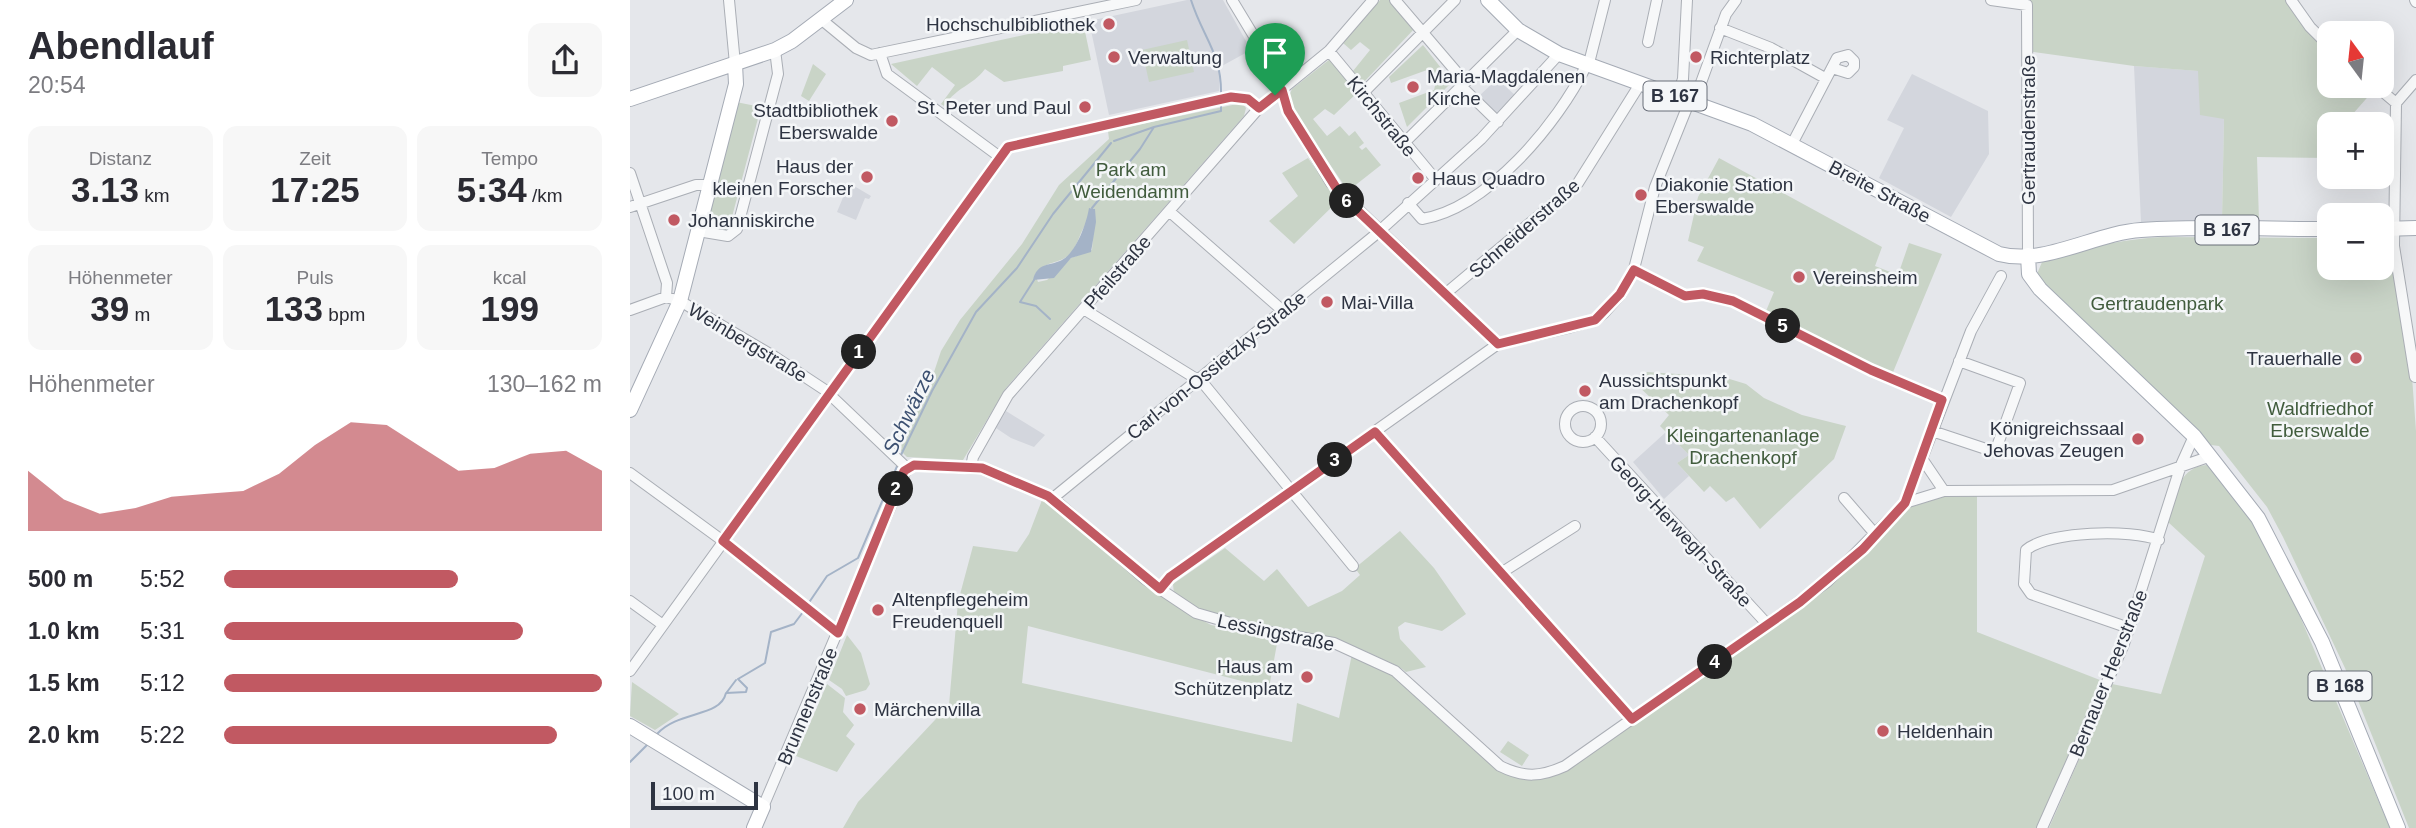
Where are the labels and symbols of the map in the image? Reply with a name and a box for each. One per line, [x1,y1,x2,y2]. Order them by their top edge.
place label: Hochschulbibliothek [926,14,1095,35]
marker: Hochschulbibliothek [1101,16,1117,32]
north arrow [2317,21,2394,98]
pin [1245,23,1305,95]
place label: Verwaltung [1128,47,1222,68]
place label: Richterplatz [1710,47,1810,68]
marker: Verwaltung [1106,49,1122,65]
marker: Richterplatz [1688,49,1704,65]
street label: Gertraudenstraße [2018,55,2039,205]
place label: Maria-Magdalenen Kirche [1427,66,1585,109]
street label: Kirchstraße [1343,72,1420,161]
marker: Maria-Magdalenen Kirche [1405,79,1421,95]
road number: B 167 [1644,82,1706,110]
place label: St. Peter und Paul [917,97,1071,118]
marker: St. Peter und Paul [1077,99,1093,115]
place label: Stadtbibliothek Eberswalde [753,100,878,143]
marker: Stadtbibliothek Eberswalde [884,113,900,129]
place label: Haus der kleinen Forscher [713,156,854,199]
street label: Breite Straße [1825,156,1934,227]
park label: Park am Weidendamm [1073,159,1189,202]
place label: Haus Quadro [1432,168,1545,189]
marker: Haus der kleinen Forscher [859,169,875,185]
marker: Haus Quadro [1410,170,1426,186]
place label: Diakonie Station Eberswalde [1655,174,1793,217]
street label: Schneiderstraße [1465,175,1584,282]
pin: 6 [1330,184,1364,218]
marker: Diakonie Station Eberswalde [1633,187,1649,203]
place label: Johanniskirche [688,210,815,231]
marker: Johanniskirche [666,212,682,228]
road number: B 167 [2196,215,2258,244]
street label: Pfeilstraße [1080,231,1155,313]
place label: Vereinsheim [1813,267,1918,288]
marker: Vereinsheim [1791,269,1807,285]
street label: Carl-von-Ossietzky-Straße [1123,287,1310,444]
place label: Mai-Villa [1341,292,1414,313]
park label: Gertraudenpark [2090,293,2224,314]
marker: Mai-Villa [1319,294,1335,310]
street label: Weinbergstraße [685,299,811,386]
pin: 5 [1766,308,1800,344]
pin: 1 [842,334,876,370]
place label: Trauerhalle [2247,348,2342,369]
marker: Trauerhalle [2348,350,2364,366]
water label: Schwärze [878,365,939,458]
place label: Aussichtspunkt am Drachenkopf [1599,370,1739,413]
marker: Aussichtspunkt am Drachenkopf [1577,383,1593,399]
park label: Waldfriedhof Eberswalde [2267,398,2374,441]
place label: Königreichssaal Jehovas Zeugen [1984,418,2124,461]
park label: Kleingartenanlage Drachenkopf [1666,425,1820,468]
marker: Königreichssaal Jehovas Zeugen [2130,431,2146,447]
pin: 3 [1318,442,1352,477]
street label: Georg-Herwegh-Straße [1605,452,1756,611]
pin: 2 [878,472,914,506]
street label: Bernauer Heerstraße [2065,587,2152,760]
place label: Altenpflegeheim Freudenquell [892,589,1028,632]
marker: Altenpflegeheim Freudenquell [870,602,886,618]
street label: Lessingstraße [1215,610,1336,655]
street label: Brunnenstraße [773,644,842,768]
pin: 4 [1698,644,1732,680]
place label: Haus am Schützenplatz [1174,656,1293,699]
marker: Haus am Schützenplatz [1299,669,1315,685]
road number: B 168 [2308,672,2372,700]
place label: Märchenvilla [874,699,981,720]
marker: Märchenvilla [852,701,868,717]
place label: Heldenhain [1897,721,1993,742]
marker: Heldenhain [1875,723,1891,739]
scale bar [651,779,758,811]

